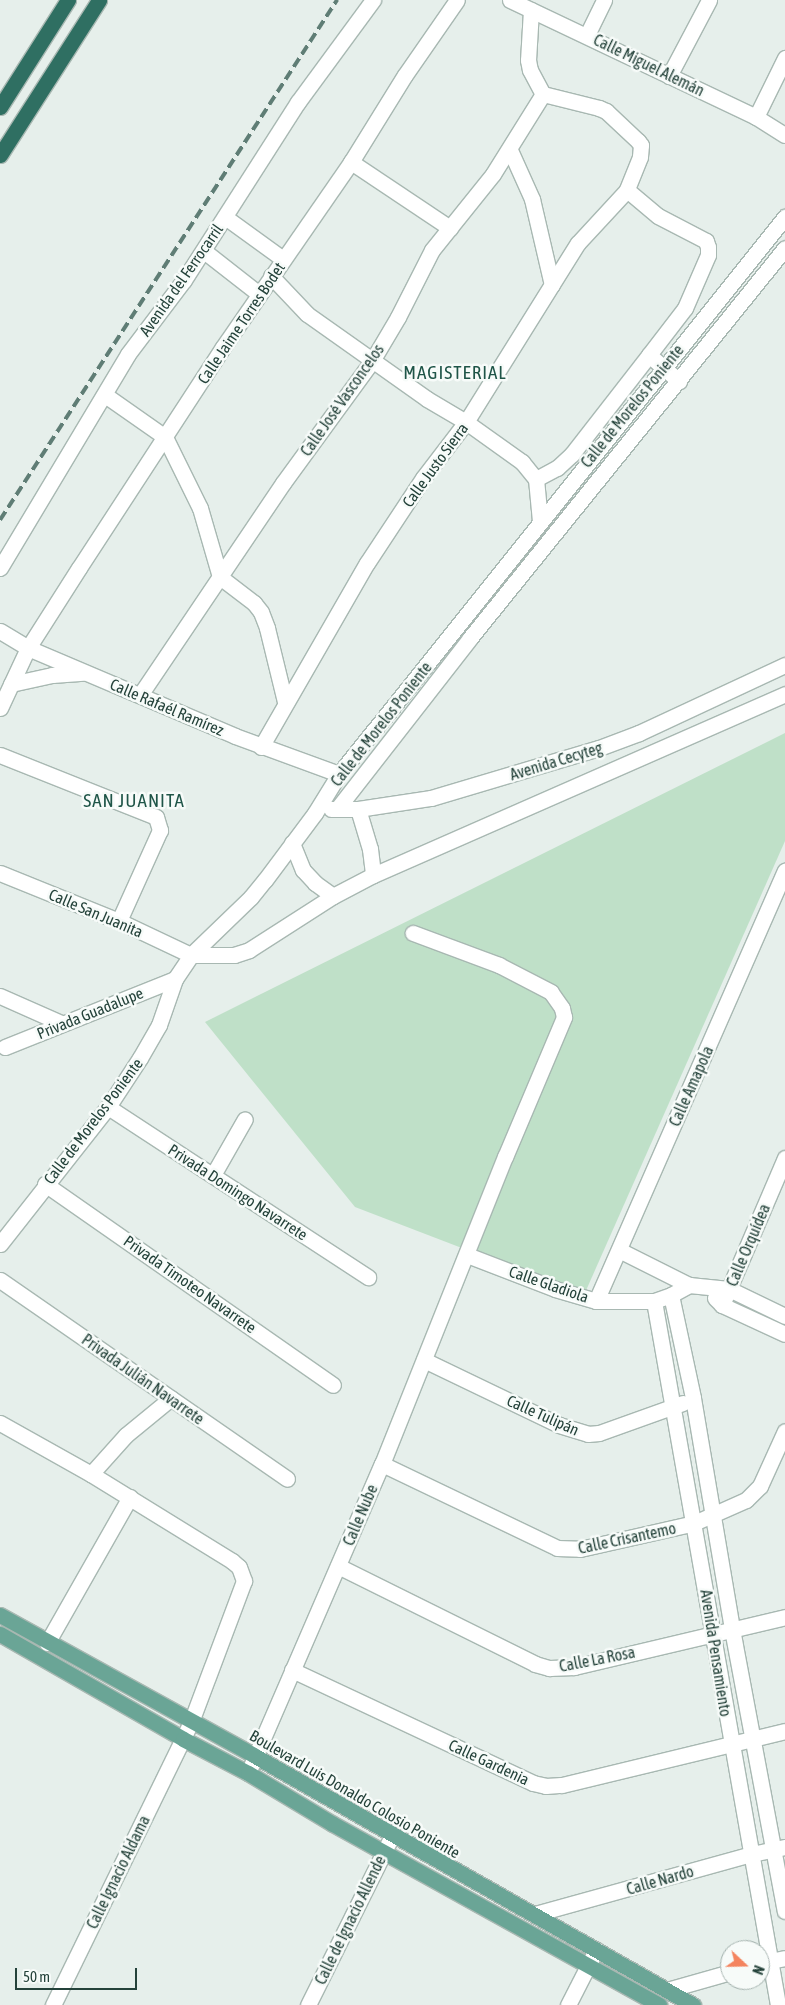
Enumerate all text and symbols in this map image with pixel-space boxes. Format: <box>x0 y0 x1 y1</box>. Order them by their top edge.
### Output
street label: Calle Miguel Alemán <box>590 30 708 100</box>
street label: Avenida del Ferrocarril <box>135 220 227 340</box>
street label: Calle Jaime Torres Bodet <box>193 259 289 387</box>
street label: Calle José Vasconcelos <box>296 340 388 460</box>
street label: Calle de Morelos Poniente <box>577 341 687 471</box>
district label: MAGISTERIAL <box>402 362 508 384</box>
street label: Calle Justo Sierra <box>398 419 472 511</box>
street label: Calle de Morelos Poniente <box>326 658 436 790</box>
street label: Calle Rafaél Ramírez <box>107 674 227 740</box>
street label: Avenida Cecyteg <box>507 738 605 784</box>
district label: SAN JUANITA <box>82 790 186 812</box>
street label: Calle San Juanita <box>46 885 146 941</box>
street label: Privada Guadalupe <box>34 983 146 1043</box>
street label: Calle Amapola <box>665 1043 717 1129</box>
street label: Calle de Morelos Poniente <box>39 1054 147 1188</box>
street label: Privada Domingo Navarrete <box>165 1140 311 1244</box>
street label: Calle Orquídea <box>722 1201 774 1289</box>
street label: Privada Timoteo Navarrete <box>120 1231 260 1337</box>
street label: Calle Gladiola <box>507 1261 591 1307</box>
street label: Privada Julián Navarrete <box>78 1330 208 1428</box>
street label: Calle Tulipán <box>504 1391 582 1439</box>
street label: Calle Nube <box>339 1482 381 1548</box>
street label: Calle Crisantemo <box>576 1518 678 1558</box>
street label: Avenida Pensamiento <box>696 1588 736 1718</box>
street label: Calle La Rosa <box>557 1642 637 1676</box>
street label: Boulevard Luis Donaldo Colosio Poniente <box>246 1726 464 1862</box>
street label: Calle Gardenia <box>446 1735 532 1789</box>
street label: Calle Ignacio Aldama <box>82 1812 154 1932</box>
street label: Calle de Ignacio Allende <box>310 1852 390 1988</box>
street label: Calle Nardo <box>624 1861 696 1899</box>
north arrow <box>720 1940 770 1990</box>
scale bar <box>18 1958 140 1990</box>
text: N <box>749 1963 767 1977</box>
text: 50 m <box>23 1968 50 1985</box>

